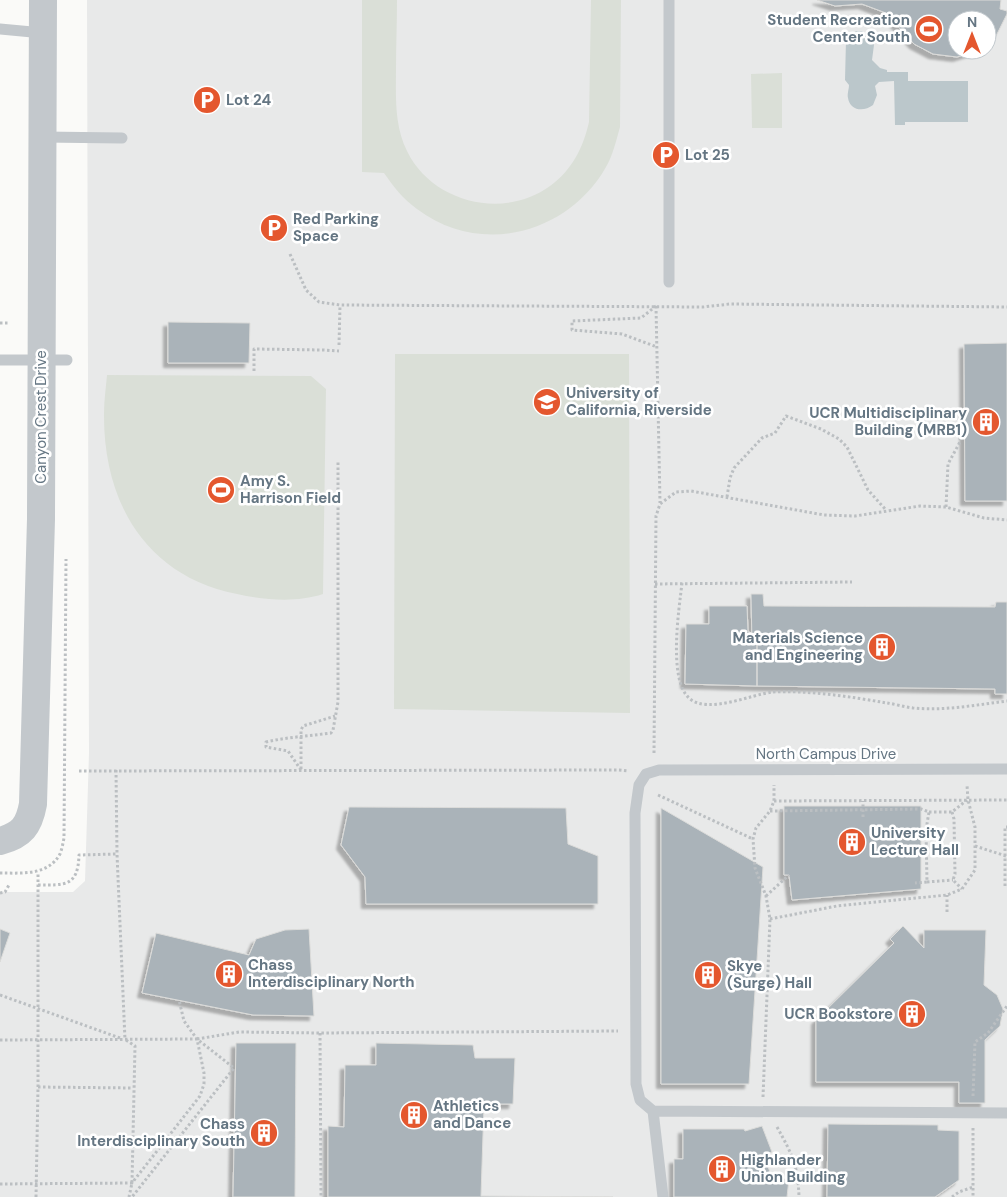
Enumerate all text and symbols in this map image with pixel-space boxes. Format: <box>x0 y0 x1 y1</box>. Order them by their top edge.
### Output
place label: Student Recreation Center South <box>767 10 910 47</box>
north arrow <box>947 10 997 60</box>
text: N <box>967 13 977 31</box>
sports icon: Student Recreation Center South <box>914 14 944 44</box>
parking icon: Lot 24 <box>192 85 222 115</box>
place label: Lot 24 <box>226 90 271 110</box>
parking icon: Lot 25 <box>651 140 681 170</box>
place label: Lot 25 <box>685 145 730 165</box>
place label: Red Parking Space <box>293 209 379 246</box>
parking icon: Red Parking Space <box>259 213 289 243</box>
street label: Canyon Crest Drive <box>31 350 51 484</box>
place label: University of California, Riverside <box>566 383 712 420</box>
school or university icon: University of California, Riverside <box>532 387 562 417</box>
place label: UCR Multidisciplinary Building (MRB1) <box>809 403 967 440</box>
building icon: UCR Multidisciplinary Building (MRB1) <box>971 407 1001 437</box>
place label: Amy S. Harrison Field <box>240 471 341 508</box>
sports icon: Amy S. Harrison Field <box>206 475 236 505</box>
place label: Materials Science and Engineering <box>732 628 863 665</box>
building icon: Materials Science and Engineering <box>867 632 897 662</box>
street label: North Campus Drive <box>756 744 896 764</box>
place label: University Lecture Hall <box>871 823 959 860</box>
building icon: University Lecture Hall <box>837 827 867 857</box>
place label: Chass Interdisciplinary North <box>248 955 415 992</box>
place label: Skye (Surge) Hall <box>727 956 812 993</box>
building icon: Chass Interdisciplinary North <box>214 959 244 989</box>
building icon: Skye (Surge) Hall <box>693 960 723 990</box>
building icon: UCR Bookstore <box>897 999 927 1029</box>
place label: UCR Bookstore <box>784 1004 893 1024</box>
place label: Athletics and Dance <box>433 1096 511 1133</box>
building icon: Athletics and Dance <box>399 1100 429 1130</box>
place label: Chass Interdisciplinary South <box>77 1114 245 1151</box>
building icon: Chass Interdisciplinary South <box>249 1118 279 1148</box>
place label: Highlander Union Building <box>741 1150 846 1187</box>
building icon: Highlander Union Building <box>707 1154 737 1184</box>

